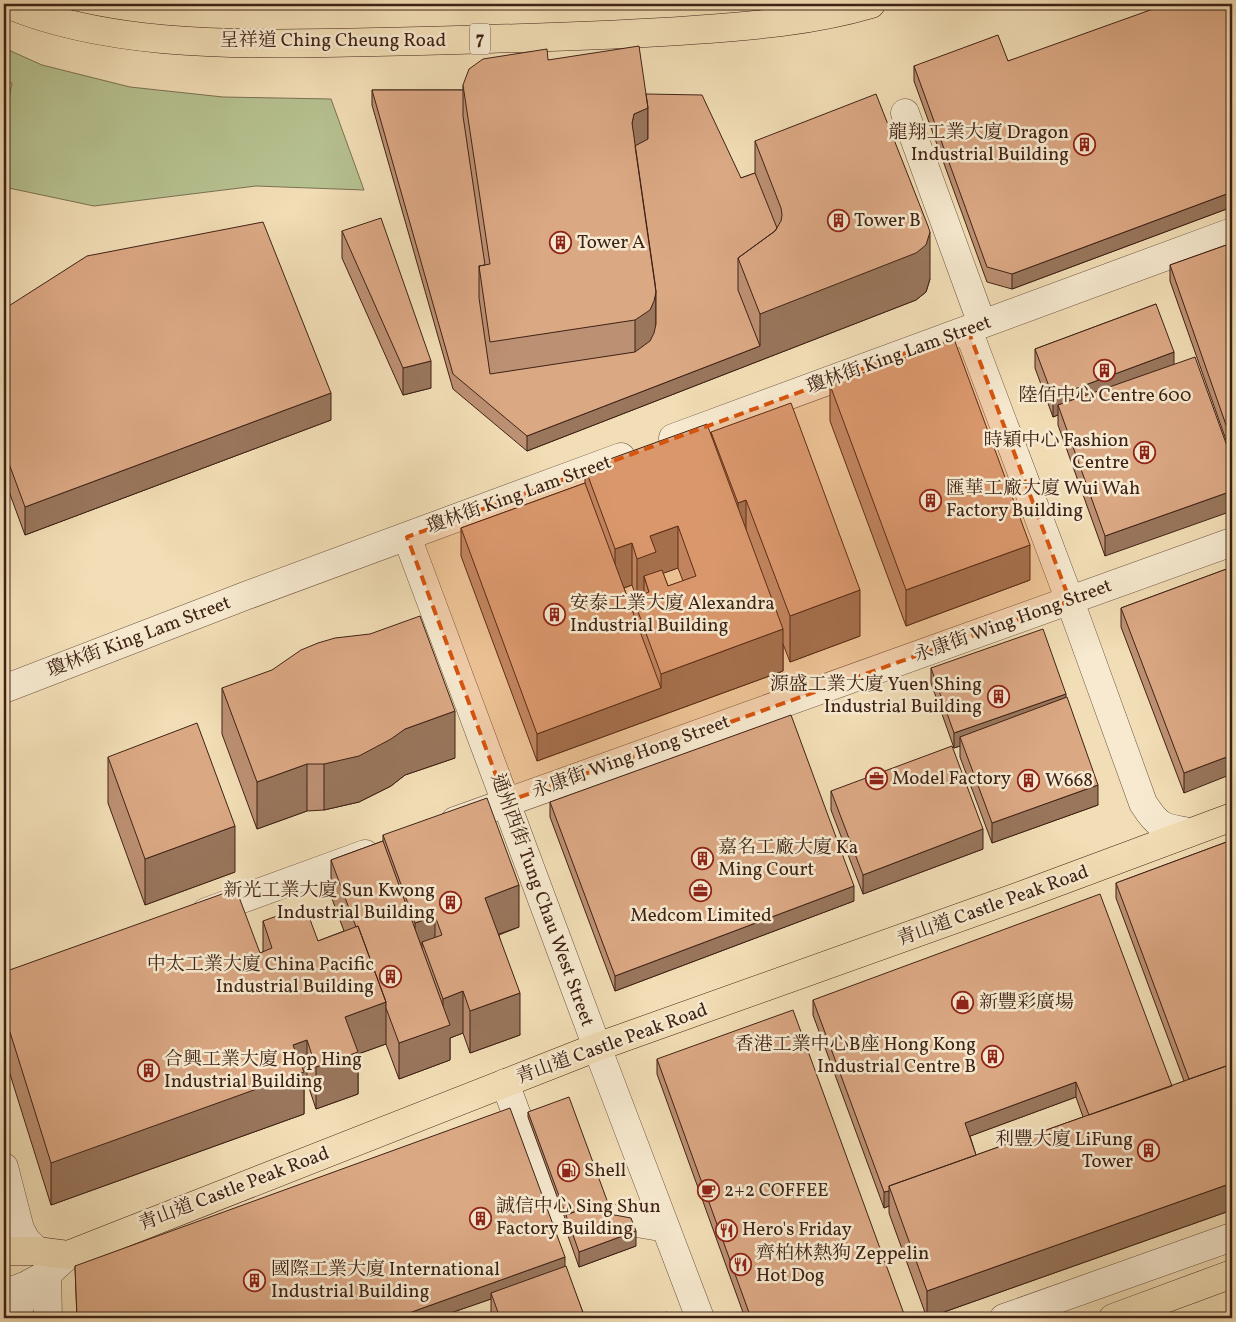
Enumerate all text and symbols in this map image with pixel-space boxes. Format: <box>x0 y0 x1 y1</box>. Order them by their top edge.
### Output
road number: 7 <box>470 23 490 54</box>
street label: 呈祥道 Ching Cheung Road <box>220 28 446 54</box>
place label: 龍翔工業大廈 Dragon Industrial Building <box>889 120 1069 168</box>
building icon: 龍翔工業大廈 Dragon Industrial Building <box>1073 132 1097 156</box>
place label: Tower B <box>854 208 921 234</box>
building icon: Tower B <box>826 209 850 233</box>
place label: Tower A <box>577 230 645 256</box>
building icon: Tower A <box>549 231 573 255</box>
street label: 瓊林街 King Lam Street <box>803 309 995 401</box>
building icon: 陸佰中心 Centre 600 <box>1093 358 1117 382</box>
place label: 陸佰中心 Centre 600 <box>1019 383 1191 409</box>
place label: 時穎中心 Fashion Centre <box>983 428 1129 476</box>
building icon: 時穎中心 Fashion Centre <box>1133 440 1157 464</box>
street label: 瓊林街 King Lam Street <box>423 449 615 541</box>
place label: 匯華工廠大廈 Wui Wah Factory Building <box>946 476 1140 524</box>
building icon: 匯華工廠大廈 Wui Wah Factory Building <box>918 488 942 512</box>
street label: 永康街 Wing Hong Street <box>910 573 1116 669</box>
street label: 瓊林街 King Lam Street <box>43 590 235 684</box>
place label: 安泰工業大廈 Alexandra Industrial Building <box>570 591 775 639</box>
building icon: 安泰工業大廈 Alexandra Industrial Building <box>542 603 566 627</box>
place label: 源盛工業大廈 Yuen Shing Industrial Building <box>770 672 982 720</box>
building icon: 源盛工業大廈 Yuen Shing Industrial Building <box>986 684 1010 708</box>
street label: 永康街 Wing Hong Street <box>528 709 734 805</box>
place label: Model Factory <box>892 766 1011 792</box>
office icon: Model Factory <box>864 767 888 791</box>
place label: W668 <box>1045 768 1093 794</box>
building icon: W668 <box>1017 769 1041 793</box>
street label: 通州西街 Tung Chau West Street <box>484 770 600 1030</box>
place label: 嘉名工廠大廈 Ka Ming Court <box>718 835 858 883</box>
building icon: 嘉名工廠大廈 Ka Ming Court <box>690 847 714 871</box>
street label: 青山道 Castle Peak Road <box>894 859 1092 953</box>
place label: 新光工業大廈 Sun Kwong Industrial Building <box>224 878 435 926</box>
office icon: Medcom Limited <box>689 878 713 902</box>
building icon: 新光工業大廈 Sun Kwong Industrial Building <box>439 890 463 914</box>
place label: Medcom Limited <box>630 903 772 929</box>
place label: 中太工業大廈 China Pacific Industrial Building <box>147 952 374 1000</box>
building icon: 中太工業大廈 China Pacific Industrial Building <box>378 964 402 988</box>
place label: 新豐彩廣場 <box>979 990 1074 1016</box>
shop icon: 新豐彩廣場 <box>951 991 975 1015</box>
street label: 青山道 Castle Peak Road <box>513 997 711 1091</box>
place label: 香港工業中心B座 Hong Kong Industrial Centre B <box>735 1032 976 1080</box>
building icon: 香港工業中心B座 Hong Kong Industrial Centre B <box>980 1044 1004 1068</box>
place label: 合興工業大廈 Hop Hing Industrial Building <box>164 1047 362 1095</box>
building icon: 合興工業大廈 Hop Hing Industrial Building <box>136 1059 160 1083</box>
place label: 利豐大廈 LiFung Tower <box>995 1127 1133 1175</box>
building icon: 利豐大廈 LiFung Tower <box>1137 1139 1161 1163</box>
street label: 青山道 Castle Peak Road <box>135 1141 333 1237</box>
place label: Shell <box>584 1158 626 1184</box>
fuel station icon: Shell <box>556 1159 580 1183</box>
place label: 2+2 COFFEE <box>724 1178 829 1204</box>
cafe icon: 2+2 COFFEE <box>696 1179 720 1203</box>
place label: 誠信中心 Sing Shun Factory Building <box>496 1194 661 1242</box>
building icon: 誠信中心 Sing Shun Factory Building <box>468 1206 492 1230</box>
place label: Hero's Friday <box>742 1217 852 1243</box>
restaurant icon: Hero's Friday <box>714 1218 738 1242</box>
place label: 齊柏林熱狗 Zeppelin Hot Dog <box>756 1241 929 1289</box>
restaurant icon: 齊柏林熱狗 Zeppelin Hot Dog <box>728 1253 752 1277</box>
place label: 國際工業大廈 International Industrial Building <box>271 1257 500 1305</box>
building icon: 國際工業大廈 International Industrial Building <box>243 1269 267 1293</box>

